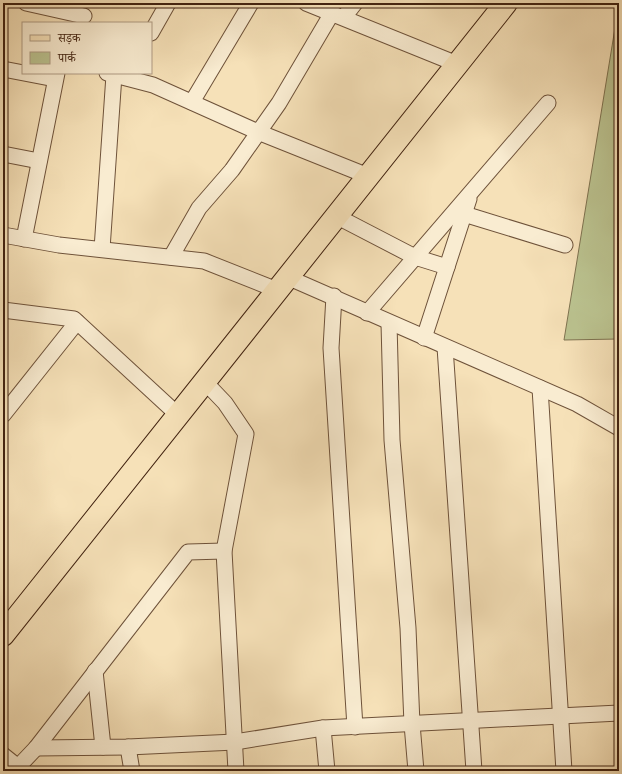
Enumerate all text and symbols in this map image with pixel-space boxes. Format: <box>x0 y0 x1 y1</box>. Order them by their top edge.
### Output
legend <box>22 22 152 74</box>
text: सड़क <box>57 31 82 47</box>
text: पार्क <box>57 51 77 67</box>

